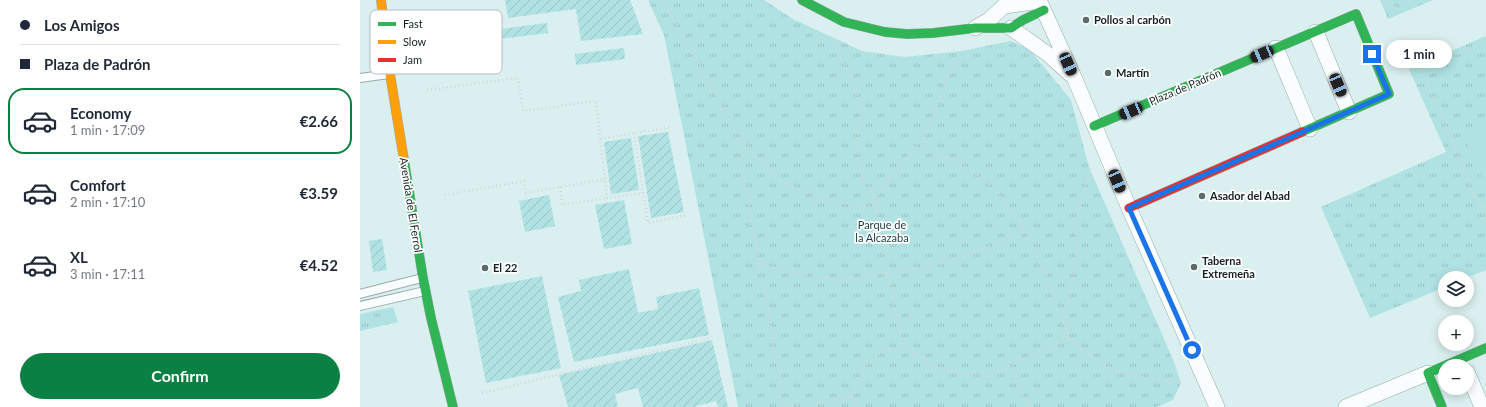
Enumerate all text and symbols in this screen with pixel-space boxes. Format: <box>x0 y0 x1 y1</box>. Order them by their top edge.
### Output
legend <box>370 10 502 74</box>
place label: Pollos al carbón <box>1094 13 1171 26</box>
marker: Pollos al carbón <box>1081 15 1091 25</box>
text: Los Amigos <box>44 16 120 34</box>
text: Fast <box>403 17 423 30</box>
text: Slow <box>403 35 427 48</box>
callout: 1 min <box>1386 40 1452 68</box>
car <box>1249 44 1275 64</box>
route end <box>1363 45 1381 63</box>
text: 1 min <box>1403 46 1435 62</box>
car <box>1058 51 1078 77</box>
text: Jam <box>403 53 422 66</box>
text: Plaza de Padrón <box>44 55 151 73</box>
place label: Martín <box>1116 66 1149 79</box>
street label: Plaza de Padrón <box>1147 66 1223 108</box>
marker: Martín <box>1103 68 1113 78</box>
car <box>1328 72 1348 98</box>
car <box>1118 101 1144 121</box>
icon: car <box>22 103 58 139</box>
text: Economy <box>70 104 131 122</box>
text: €2.66 <box>300 112 338 130</box>
text: 1 min · 17:09 <box>70 122 145 138</box>
street label: Avenida de El Ferrol <box>398 156 425 253</box>
car <box>1107 168 1127 194</box>
icon: car <box>22 175 58 211</box>
text: Comfort <box>70 176 126 194</box>
text: €3.59 <box>300 184 338 202</box>
place label: Asador del Abad <box>1209 189 1290 202</box>
marker: Asador del Abad <box>1197 191 1207 201</box>
text: 2 min · 17:10 <box>70 194 145 210</box>
park label: Parque de la Alcazaba <box>855 218 909 244</box>
icon: car <box>22 247 58 283</box>
text: XL <box>70 248 88 266</box>
place label: Taberna Extremeña <box>1202 254 1255 280</box>
text: €4.52 <box>300 256 338 274</box>
place label: El 22 <box>493 261 517 274</box>
marker: Taberna Extremeña <box>1189 262 1199 272</box>
marker: El 22 <box>480 263 490 273</box>
text: 3 min · 17:11 <box>70 266 145 282</box>
map controls <box>1438 271 1474 395</box>
button: layers <box>1438 271 1474 307</box>
button: + <box>1438 315 1474 351</box>
route start <box>1183 341 1201 359</box>
button: Confirm <box>20 353 340 399</box>
button: − <box>1438 359 1474 395</box>

